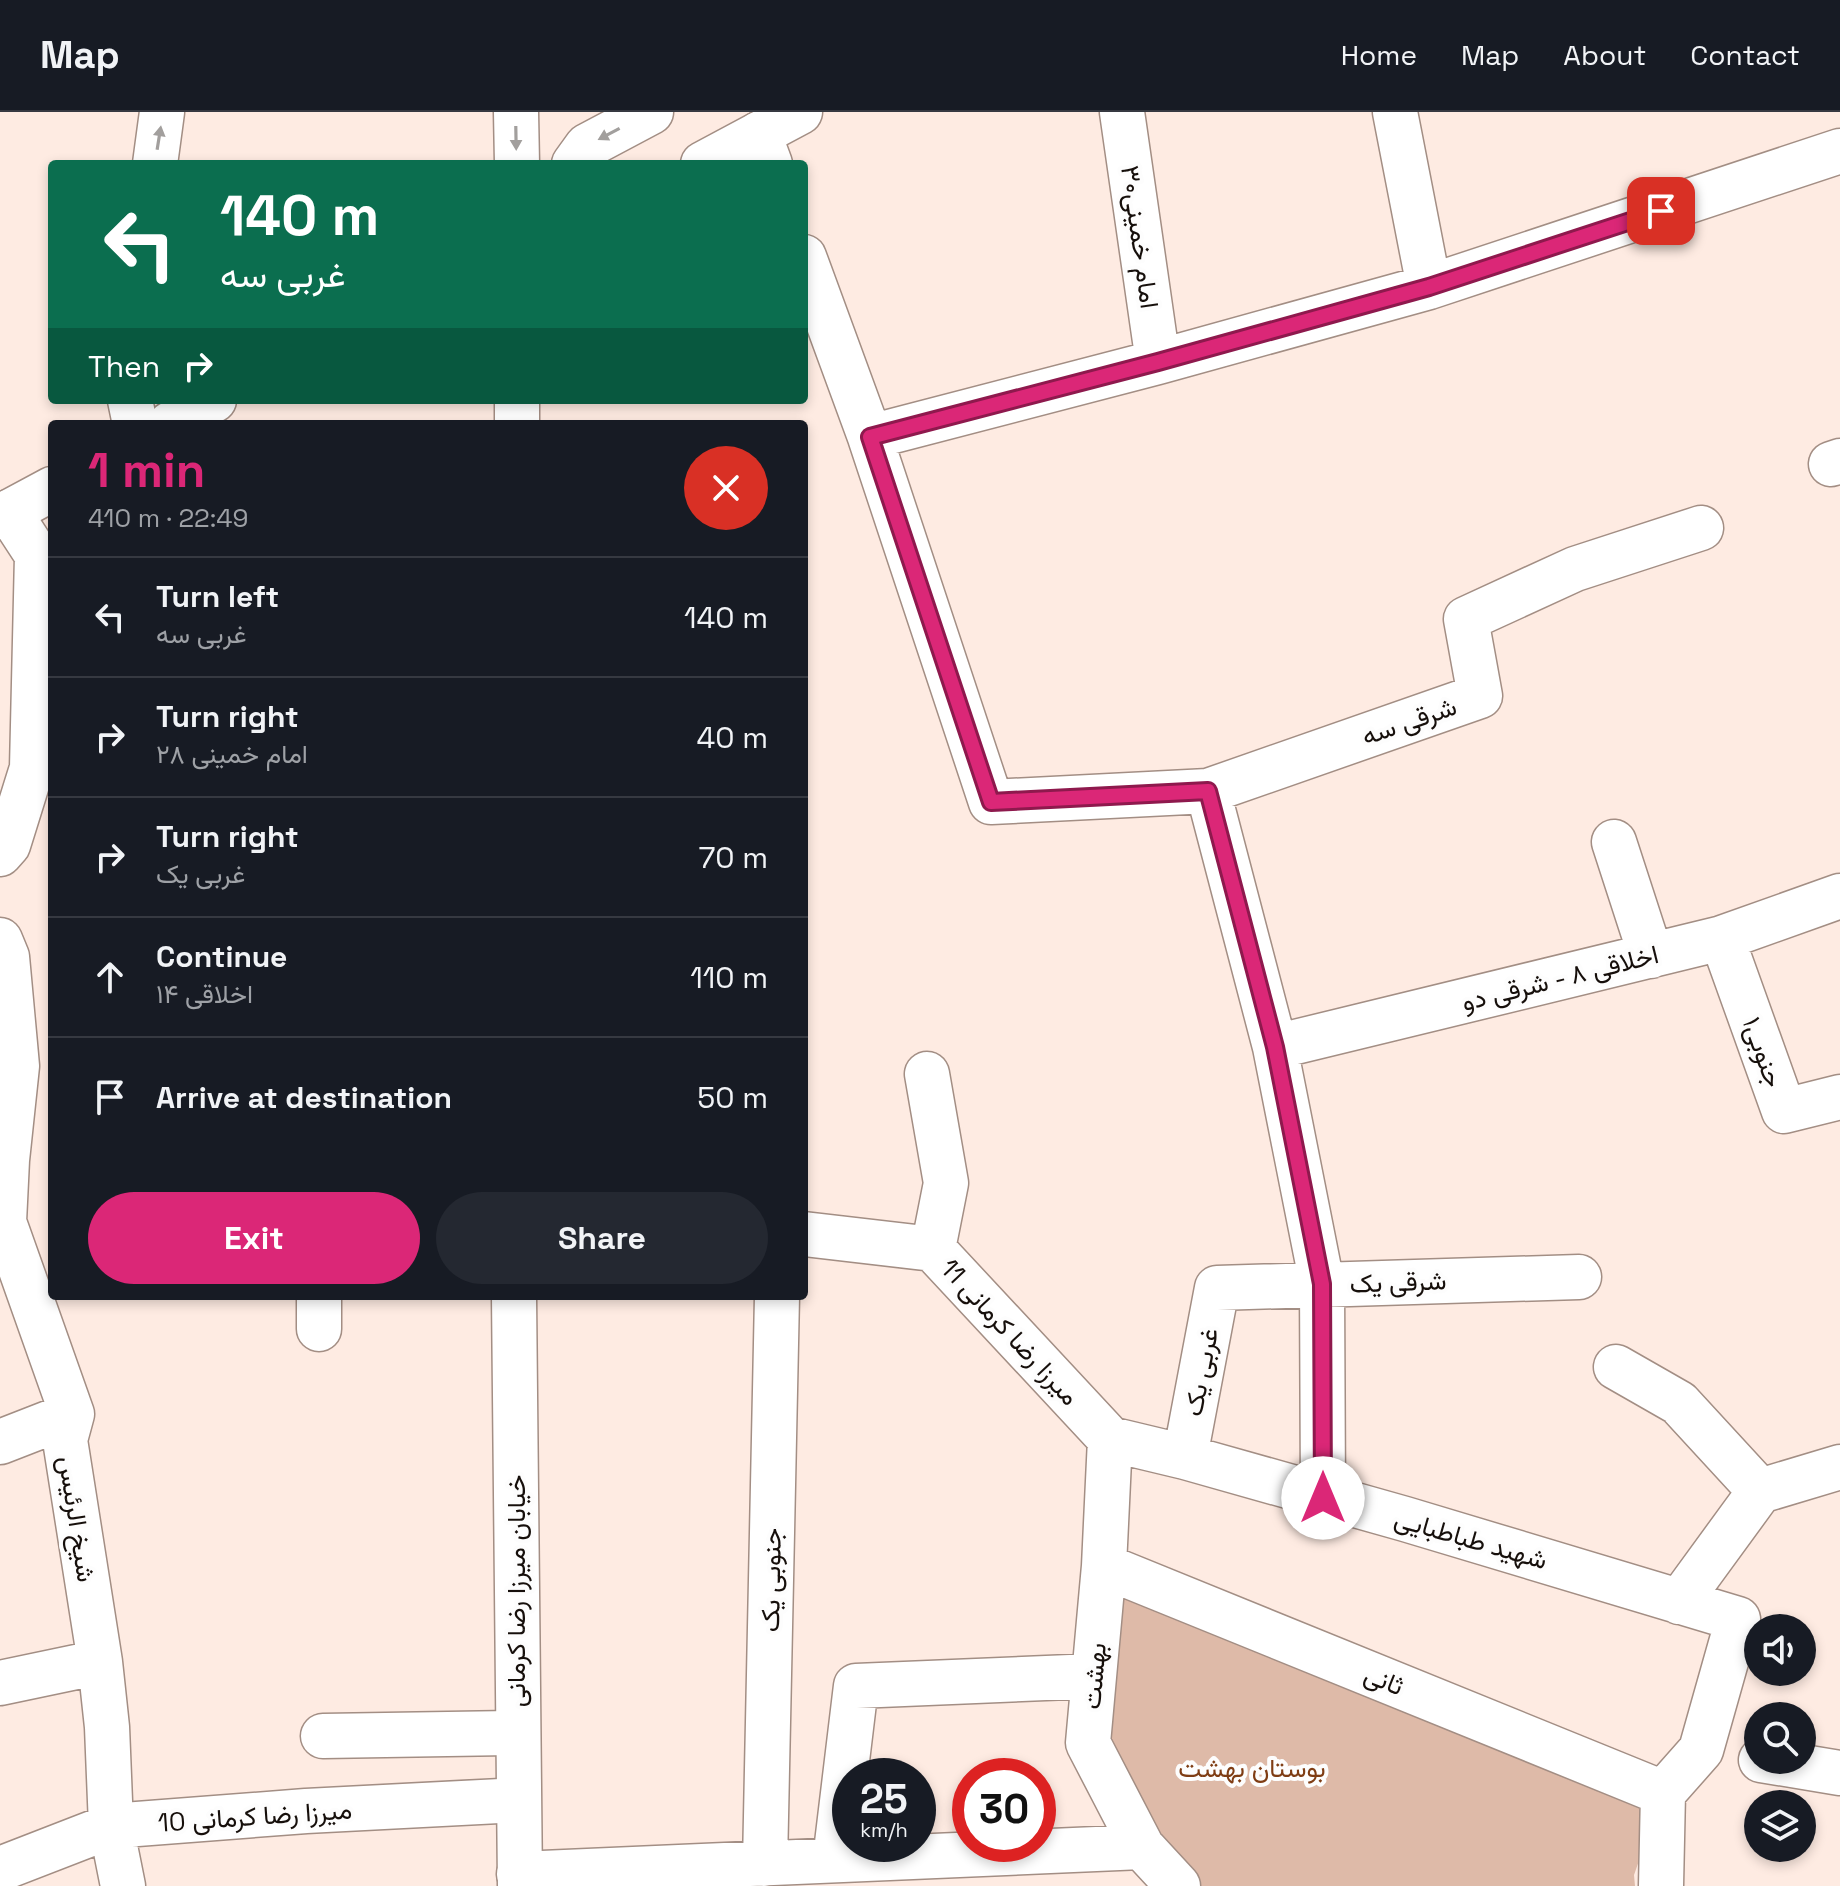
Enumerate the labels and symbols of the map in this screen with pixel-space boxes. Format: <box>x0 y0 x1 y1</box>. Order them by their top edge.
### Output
one-way arrow <box>153 125 166 150</box>
one-way arrow <box>510 126 522 151</box>
one-way arrow <box>598 127 620 141</box>
street label: امام خمینی۳۰ <box>1113 163 1167 311</box>
pin <box>1627 177 1695 245</box>
street label: شرقی سه <box>1357 689 1461 753</box>
street label: اخلاقی ۸ - شرقی دو <box>1458 937 1662 1019</box>
street label: جنوبی۱ <box>1735 1012 1791 1092</box>
street label: میرزا رضا کرمانی 11 <box>933 1251 1087 1413</box>
street label: شرقی یک <box>1349 1263 1447 1301</box>
street label: غربی یک <box>1176 1325 1226 1419</box>
street label: شیخ الرئیس <box>49 1453 104 1585</box>
position arrow <box>1281 1456 1365 1540</box>
street label: خیابان میرزا رضا کرمانی <box>499 1475 533 1707</box>
street label: شهید طباطبایی <box>1391 1501 1551 1577</box>
street label: جنوبی یک <box>753 1528 789 1632</box>
street label: بهشت <box>1074 1641 1114 1711</box>
street label: ثانی <box>1359 1657 1409 1703</box>
park label: بوستان بهشت <box>1178 1751 1326 1785</box>
speed limit sign: 30 <box>952 1758 1056 1862</box>
street label: میرزا رضا کرمانی 10 <box>157 1792 353 1840</box>

